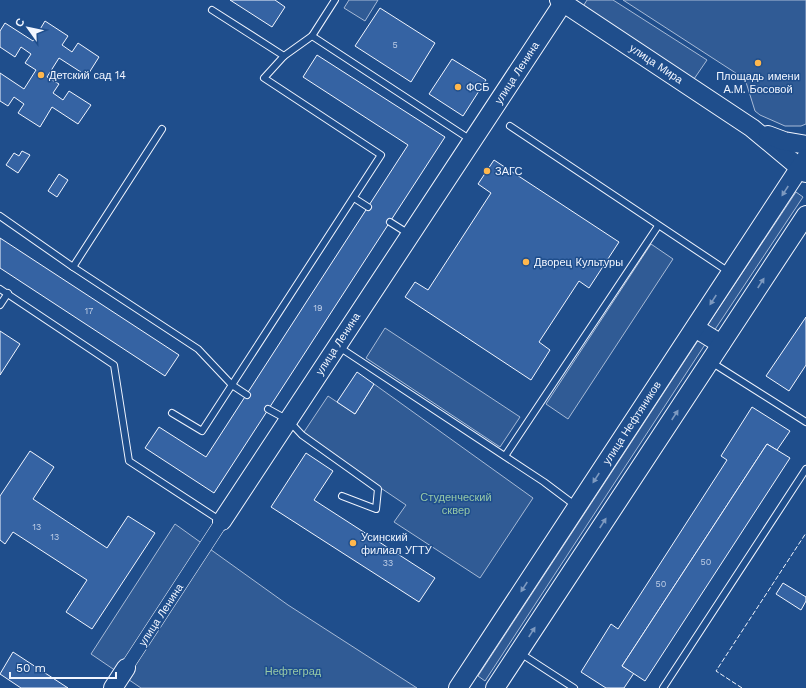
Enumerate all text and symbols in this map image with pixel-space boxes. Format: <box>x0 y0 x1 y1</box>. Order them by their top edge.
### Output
north arrow <box>8 8 48 48</box>
text: С <box>12 16 28 30</box>
street label: улица Ленина <box>492 39 542 107</box>
house number: 5 <box>392 40 398 50</box>
street label: улица Мира <box>627 41 686 87</box>
marker: Площадь имени А.М. Босовой <box>753 58 763 68</box>
place label: Детский сад 14 <box>49 69 126 82</box>
marker: Детский сад 14 <box>36 70 46 80</box>
place label: Площадь имени А.М. Босовой <box>716 70 800 96</box>
place label: ФСБ <box>466 81 490 94</box>
marker: ФСБ <box>453 82 463 92</box>
place label: ЗАГС <box>495 165 522 178</box>
marker: ЗАГС <box>482 166 492 176</box>
one-way arrow <box>781 185 788 197</box>
place label: Дворец Культуры <box>534 256 623 269</box>
marker: Дворец Культуры <box>521 257 531 267</box>
one-way arrow <box>758 277 765 288</box>
one-way arrow <box>709 294 717 305</box>
house number: 19 <box>313 303 323 313</box>
house number: 17 <box>85 306 93 316</box>
street label: улица Ленина <box>313 310 363 378</box>
street label: улица Нефтяников <box>600 379 664 467</box>
one-way arrow <box>671 409 678 420</box>
one-way arrow <box>592 473 600 484</box>
park label: Студенческий сквер <box>420 491 492 517</box>
one-way arrow <box>599 518 607 528</box>
house number: 13 <box>33 522 41 532</box>
place label: Усинский филиал УГТУ <box>361 531 433 557</box>
house number: 13 <box>51 532 59 542</box>
marker: Усинский филиал УГТУ <box>348 538 358 548</box>
house number: 50 <box>701 557 712 567</box>
house number: 33 <box>383 558 393 568</box>
house number: 50 <box>656 579 667 589</box>
street label: улица Ленина <box>136 581 186 649</box>
one-way arrow <box>520 582 528 592</box>
one-way arrow <box>528 627 536 637</box>
scale bar <box>10 654 116 680</box>
text: 50 m <box>16 661 46 675</box>
park label: Нефтеград <box>265 665 322 678</box>

